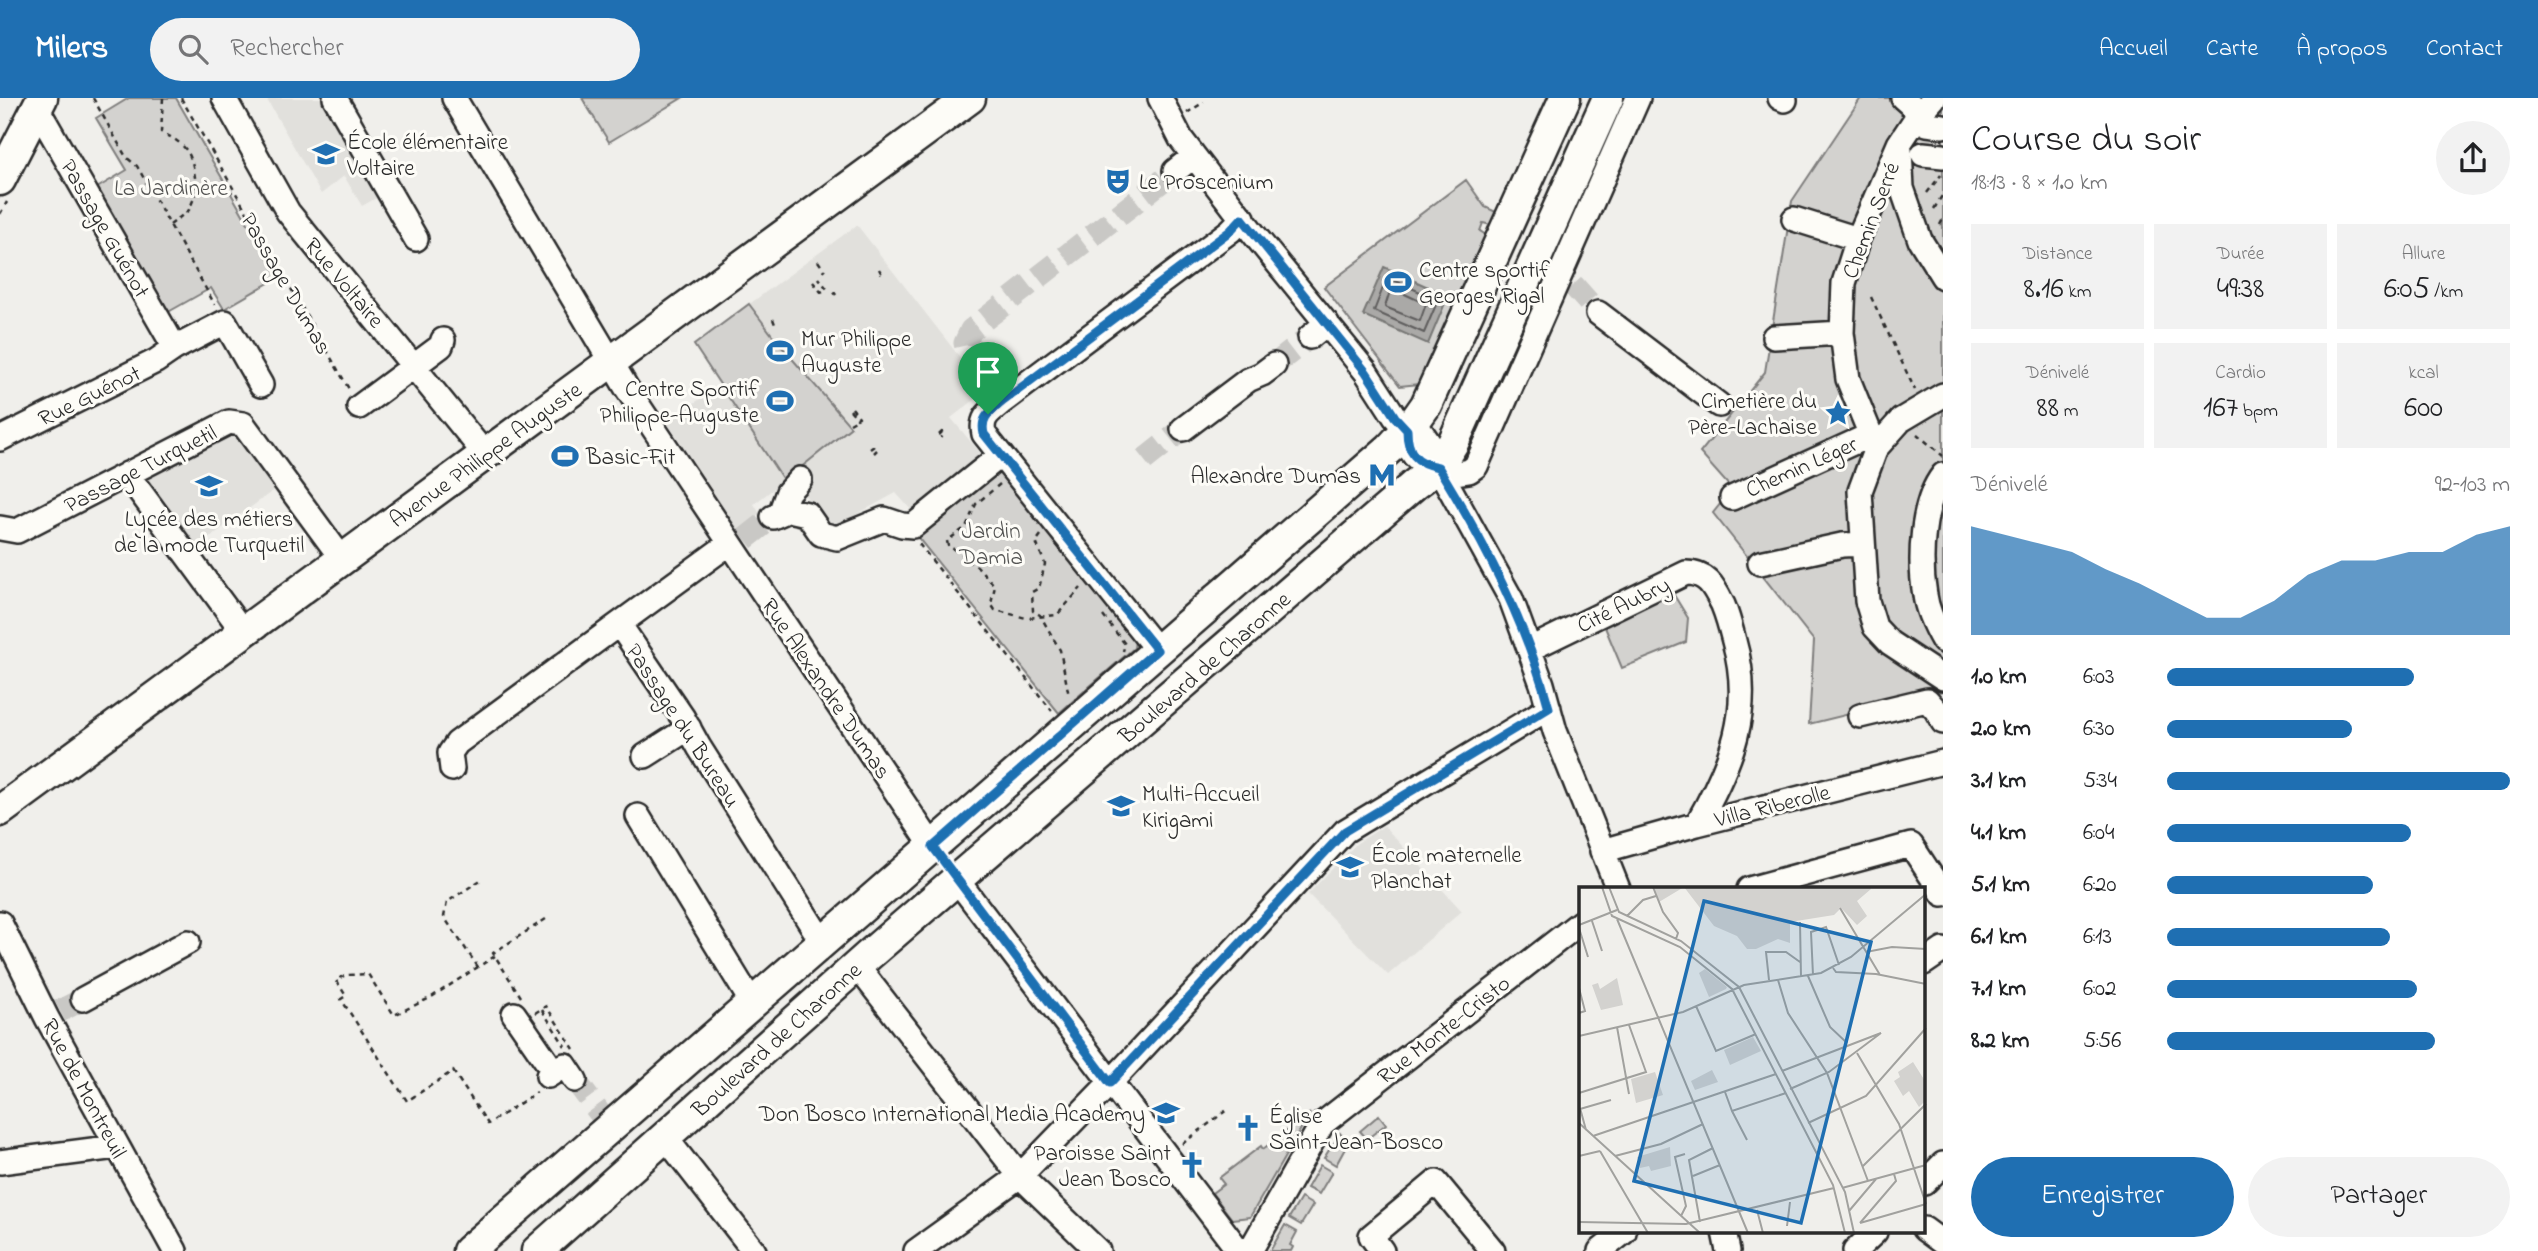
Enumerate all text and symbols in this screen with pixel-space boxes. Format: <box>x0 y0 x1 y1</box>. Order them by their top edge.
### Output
search box <box>150 18 640 81</box>
text: Milers <box>35 25 108 73</box>
icon: search <box>174 30 212 68</box>
text: Rechercher <box>230 30 344 68</box>
text: Accueil <box>2099 32 2168 67</box>
text: Carte <box>2206 32 2258 67</box>
text: À propos <box>2296 32 2388 67</box>
text: Contact <box>2426 32 2503 67</box>
text: Course du soir <box>1971 113 2201 169</box>
button: share <box>2436 121 2510 195</box>
place label: École élémentaire Voltaire <box>346 127 509 186</box>
school or university icon: École élémentaire Voltaire <box>311 139 341 169</box>
street label: Passage Guénot <box>50 154 157 306</box>
street label: Chemin Serré <box>1835 157 1910 284</box>
theatre icon: Le Proscenium <box>1103 166 1133 196</box>
place label: Le Proscenium <box>1139 167 1273 200</box>
text: 18:13 · 8 × 1.0 km <box>1971 167 2108 200</box>
park label: La Jardinère <box>114 173 228 206</box>
street label: Passage Dumas <box>230 207 339 362</box>
street label: Rue Voltaire <box>295 231 391 337</box>
text: Distance <box>2023 241 2093 268</box>
text: Durée <box>2217 241 2264 268</box>
text: Allure <box>2402 241 2445 268</box>
place label: Centre sportif Georges Rigal <box>1419 255 1550 315</box>
sports icon: Centre sportif Georges Rigal <box>1383 267 1413 297</box>
text: 8.16 <box>2024 268 2064 312</box>
text: 49:38 <box>2217 268 2264 312</box>
text: 6:05 <box>2384 268 2430 312</box>
text: km <box>2064 279 2091 306</box>
text: /km <box>2430 279 2463 306</box>
place label: Mur Philippe Auguste <box>801 324 912 384</box>
sports icon: Mur Philippe Auguste <box>765 336 795 366</box>
pin <box>958 342 1018 414</box>
icon: arrive <box>969 353 1007 391</box>
street label: Rue Guénot <box>33 358 147 436</box>
text: Dénivelé <box>2026 360 2089 387</box>
text: Cardio <box>2215 360 2266 387</box>
text: kcal <box>2408 360 2439 387</box>
street label: Avenue Philippe Auguste <box>383 374 591 538</box>
place label: Centre Sportif Philippe-Auguste <box>600 374 760 434</box>
sports icon: Centre Sportif Philippe-Auguste <box>765 386 795 416</box>
place label: Cimetière du Père-Lachaise <box>1688 386 1818 445</box>
text: 88 <box>2037 387 2059 431</box>
text: 167 <box>2203 387 2238 431</box>
text: 600 <box>2404 387 2443 431</box>
place icon: Cimetière du Père-Lachaise <box>1823 398 1853 428</box>
text: m <box>2059 398 2079 425</box>
text: bpm <box>2238 398 2278 425</box>
street label: Passage Turquetil <box>59 418 224 524</box>
street label: Chemin Léger <box>1741 429 1865 509</box>
sports icon: Basic-Fit <box>550 441 580 471</box>
place label: Basic-Fit <box>585 442 676 475</box>
metro station icon: Alexandre Dumas <box>1367 460 1397 490</box>
place label: Alexandre Dumas <box>1191 461 1361 494</box>
text: Dénivelé <box>1971 469 2048 502</box>
text: 92–103 m <box>2435 469 2510 502</box>
school or university icon: Lycée des métiers de la mode Turquetil <box>194 471 224 501</box>
place label: Lycée des métiers de la mode Turquetil <box>114 504 304 563</box>
park label: Jardin Damia <box>958 516 1023 575</box>
street label: Cité Aubry <box>1572 570 1677 645</box>
street label: Boulevard de Charonne <box>1111 584 1300 754</box>
street label: Rue Alexandre Dumas <box>752 592 898 787</box>
street label: Passage du Bureau <box>616 638 747 816</box>
text: 1.0 km <box>1971 661 2027 694</box>
text: 6:03 <box>2083 661 2115 694</box>
text: 2.0 km <box>1971 713 2031 746</box>
text: 6:30 <box>2083 713 2115 746</box>
text: 3.1 km <box>1971 765 2026 798</box>
text: 5:34 <box>2083 765 2117 798</box>
street label: Villa Riberolle <box>1711 777 1834 838</box>
place label: Multi-Accueil Kirigami <box>1142 779 1259 839</box>
school or university icon: Multi-Accueil Kirigami <box>1106 791 1136 821</box>
text: 4.1 km <box>1971 817 2026 850</box>
text: 6:04 <box>2083 817 2115 850</box>
place label: École maternelle Planchat <box>1371 840 1522 899</box>
school or university icon: École maternelle Planchat <box>1335 852 1365 882</box>
text: 5.1 km <box>1971 869 2030 902</box>
text: 6:20 <box>2083 869 2116 902</box>
inset map <box>1579 887 1926 1234</box>
text: 6.1 km <box>1971 921 2027 954</box>
text: 6:13 <box>2083 921 2112 954</box>
street label: Boulevard de Charonne <box>685 955 871 1127</box>
street label: Rue Monte-Cristo <box>1371 968 1518 1094</box>
text: 7.1 km <box>1971 973 2026 1006</box>
text: 6:02 <box>2083 973 2116 1006</box>
street label: Rue de Montreuil <box>32 1013 134 1165</box>
text: 8.2 km <box>1971 1025 2029 1058</box>
text: 5:56 <box>2083 1025 2121 1058</box>
school or university icon: Don Bosco International Media Academy <box>1151 1098 1181 1128</box>
place label: Don Bosco International Media Academy <box>758 1099 1145 1134</box>
place label: Église Saint-Jean-Bosco <box>1269 1101 1443 1160</box>
church icon: Église Saint-Jean-Bosco <box>1233 1113 1263 1143</box>
place label: Paroisse Saint Jean Bosco <box>1034 1138 1171 1197</box>
church icon: Paroisse Saint Jean Bosco <box>1177 1150 1207 1180</box>
button: Enregistrer <box>1971 1157 2234 1237</box>
button: Partager <box>2248 1157 2510 1237</box>

